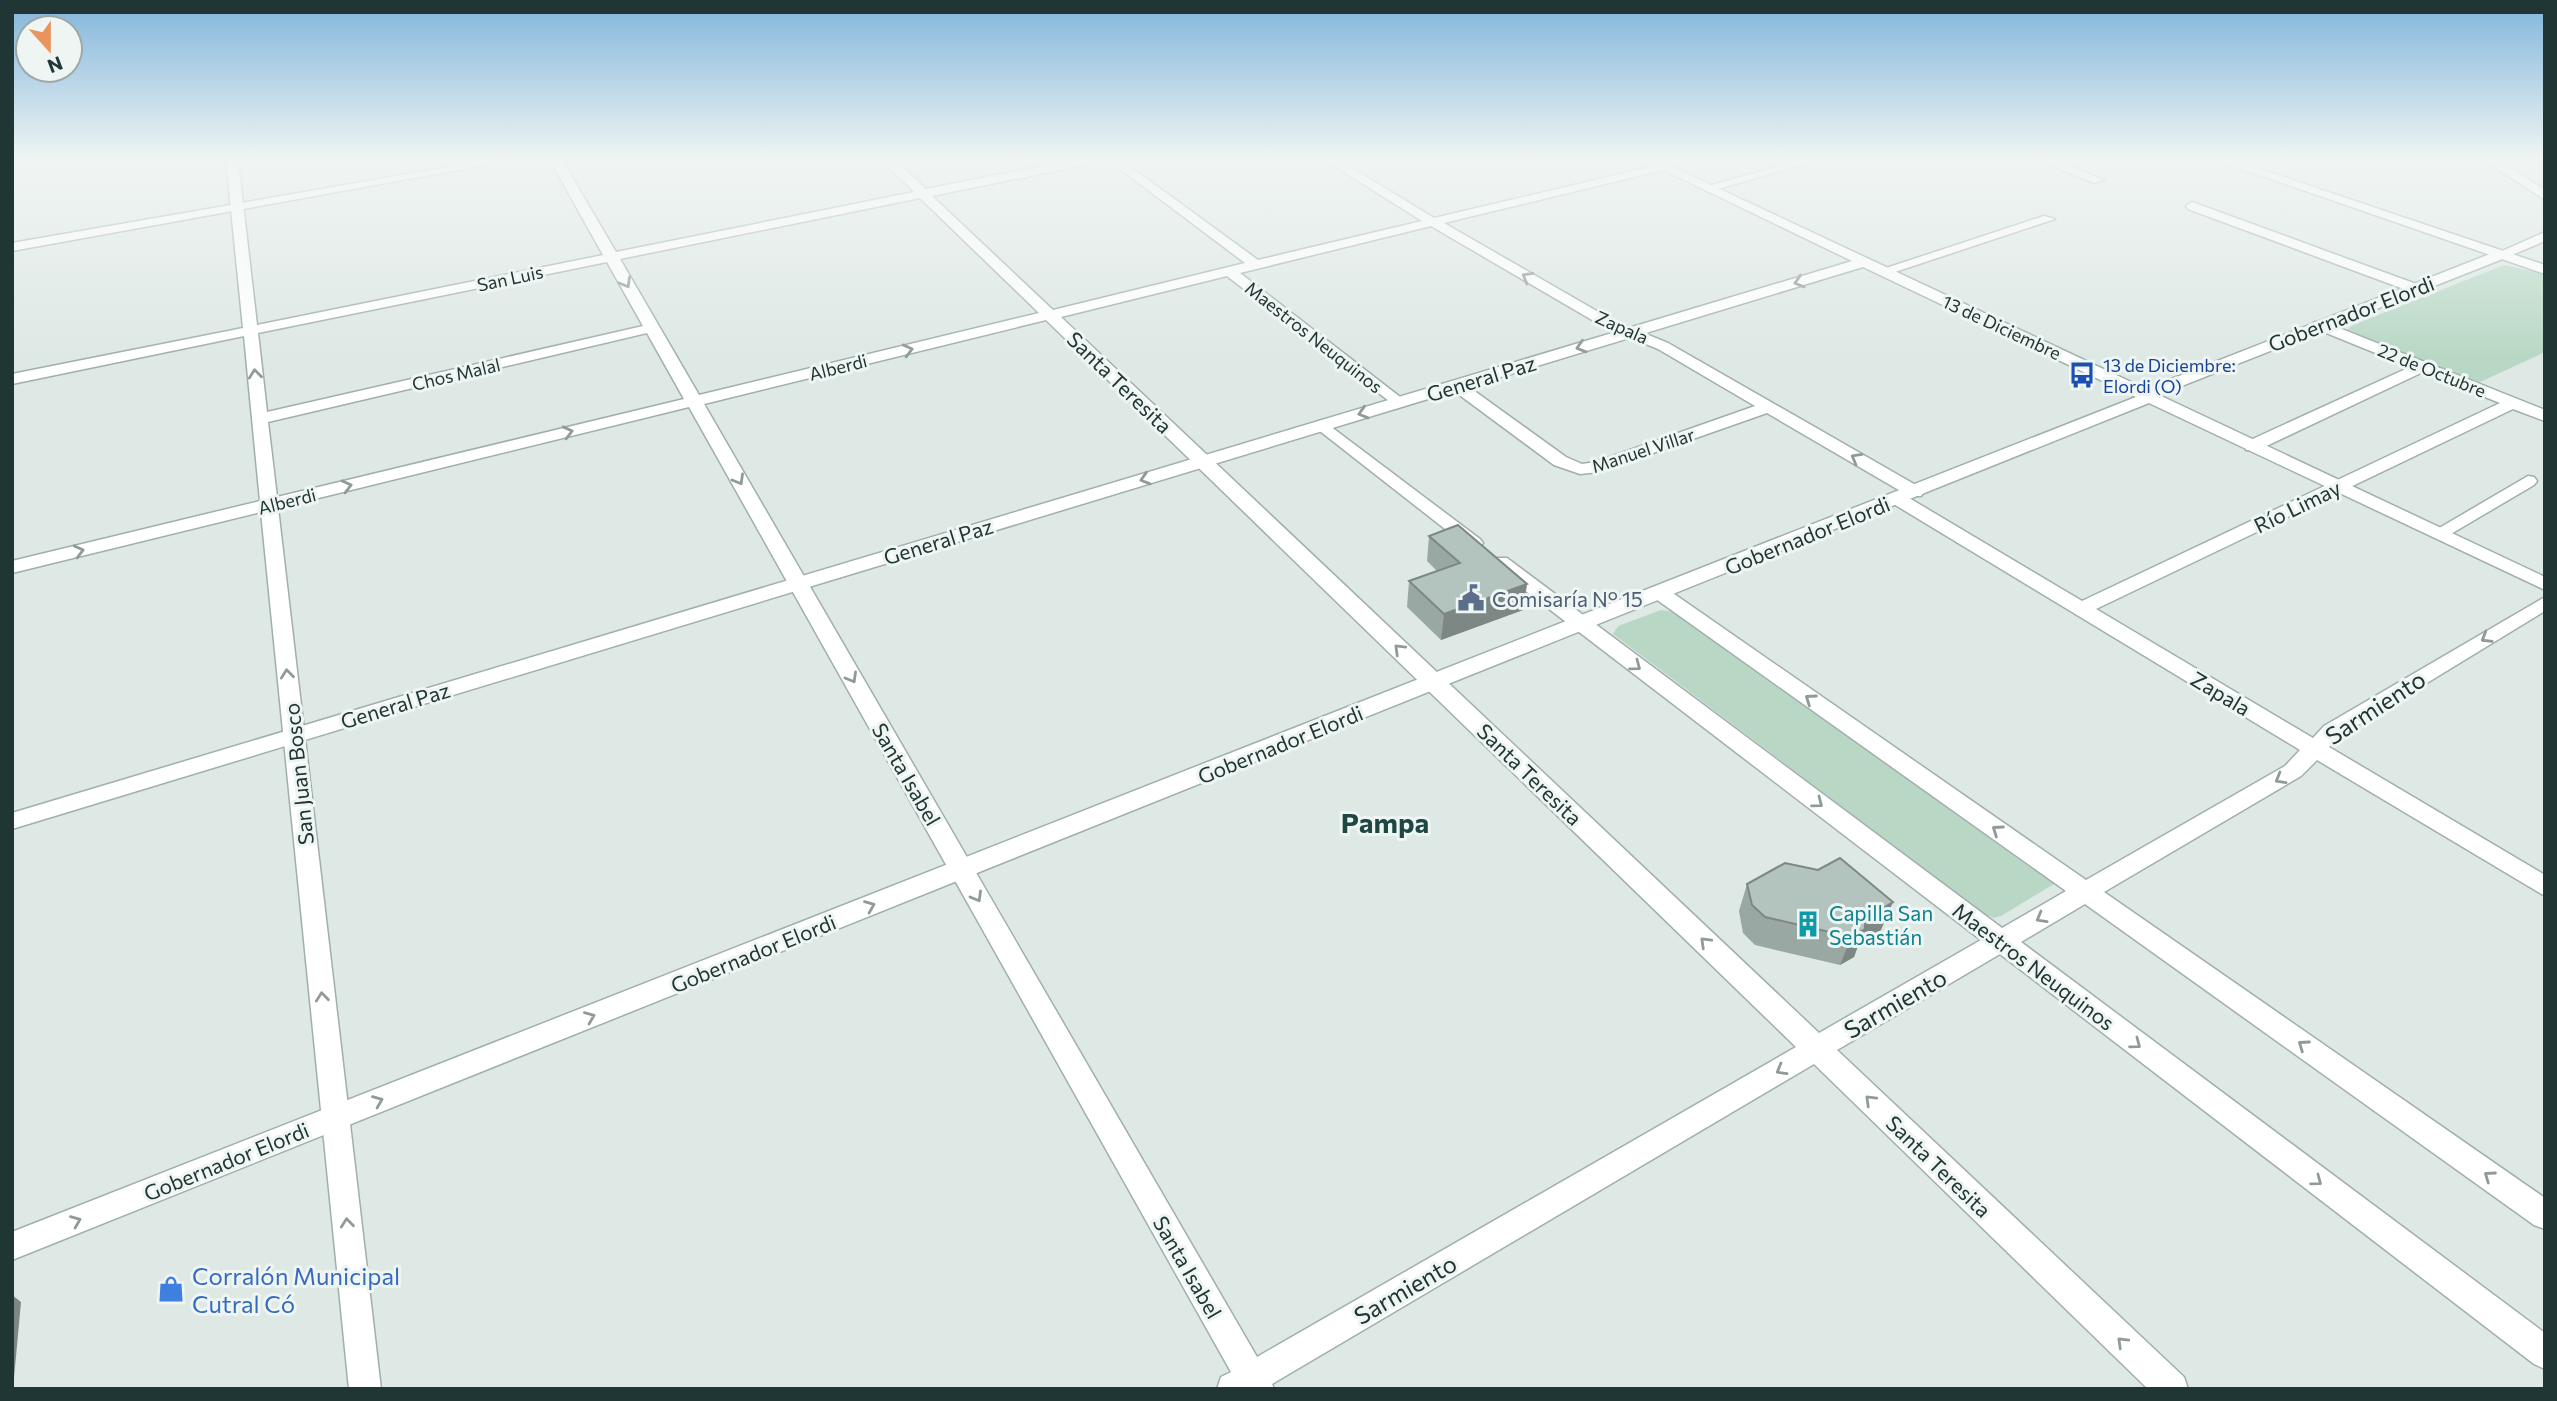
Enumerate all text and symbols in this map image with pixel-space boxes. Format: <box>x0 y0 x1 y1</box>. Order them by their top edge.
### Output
north arrow <box>14 14 84 84</box>
text: N <box>44 52 66 79</box>
street label: San Luis <box>475 260 545 296</box>
street label: Gobernador Elordi <box>2264 270 2438 356</box>
one-way arrow <box>1522 272 1535 285</box>
one-way arrow <box>1793 273 1805 288</box>
one-way arrow <box>618 275 631 288</box>
street label: Maestros Neuquinos <box>1241 277 1387 397</box>
street label: 13 de Diciembre <box>1939 290 2065 364</box>
street label: Zapala <box>1592 306 1652 348</box>
street label: Santa Teresita <box>1063 326 1177 438</box>
street label: 22 de Octubre <box>2375 338 2489 402</box>
one-way arrow <box>1575 339 1587 354</box>
one-way arrow <box>902 344 914 358</box>
street label: Alberdi <box>807 349 869 385</box>
street label: General Paz <box>1423 350 1539 406</box>
street label: Chos Malal <box>410 353 502 395</box>
place label: 13 de Diciembre: Elordi (O) <box>2103 354 2236 397</box>
bus stop icon: 13 de Diciembre: Elordi (O) <box>2067 360 2097 390</box>
one-way arrow <box>248 369 263 380</box>
one-way arrow <box>1357 405 1369 420</box>
street label: Manuel Villar <box>1589 423 1697 477</box>
one-way arrow <box>562 426 574 440</box>
one-way arrow <box>1851 453 1864 466</box>
one-way arrow <box>1140 470 1152 485</box>
one-way arrow <box>731 473 744 486</box>
street label: Río Limay <box>2250 474 2345 538</box>
one-way arrow <box>341 480 353 494</box>
street label: Alberdi <box>256 483 318 519</box>
street label: Gobernador Elordi <box>1721 490 1893 580</box>
street label: General Paz <box>880 513 996 569</box>
one-way arrow <box>72 545 84 559</box>
public building icon: Comisaría N° 15 <box>1456 583 1486 613</box>
place label: Comisaría N° 15 <box>1492 586 1643 611</box>
one-way arrow <box>2481 630 2494 643</box>
one-way arrow <box>1395 645 1408 658</box>
one-way arrow <box>1629 657 1641 670</box>
street label: Sarmiento <box>2319 664 2431 750</box>
street label: Zapala <box>2187 666 2255 720</box>
one-way arrow <box>280 668 295 679</box>
one-way arrow <box>844 671 857 683</box>
street label: General Paz <box>337 677 453 733</box>
one-way arrow <box>1805 695 1818 707</box>
street label: Gobernador Elordi <box>1194 699 1366 789</box>
street label: San Juan Bosco <box>278 702 318 846</box>
street label: Santa Isabel <box>868 718 946 830</box>
street label: Santa Teresita <box>1473 718 1587 830</box>
one-way arrow <box>2274 771 2287 784</box>
one-way arrow <box>1810 795 1823 807</box>
district label: Pampa <box>1341 805 1429 839</box>
one-way arrow <box>1992 826 2005 838</box>
one-way arrow <box>969 889 982 902</box>
street label: Maestros Neuquinos <box>1948 897 2120 1035</box>
place label: Capilla San Sebastián <box>1829 900 1933 949</box>
one-way arrow <box>863 901 875 915</box>
street label: Gobernador Elordi <box>667 908 839 998</box>
building icon: Capilla San Sebastián <box>1793 909 1823 939</box>
one-way arrow <box>2035 910 2048 923</box>
one-way arrow <box>1700 938 1713 951</box>
street label: Sarmiento <box>1838 962 1952 1044</box>
one-way arrow <box>315 991 330 1002</box>
one-way arrow <box>583 1012 595 1026</box>
one-way arrow <box>2128 1035 2141 1048</box>
one-way arrow <box>2298 1041 2311 1053</box>
one-way arrow <box>1775 1061 1788 1074</box>
one-way arrow <box>372 1095 384 1109</box>
one-way arrow <box>1865 1095 1878 1108</box>
street label: Santa Teresita <box>1882 1110 1996 1222</box>
street label: Gobernador Elordi <box>140 1116 312 1206</box>
one-way arrow <box>2484 1172 2497 1184</box>
one-way arrow <box>2310 1173 2322 1185</box>
street label: Santa Isabel <box>1149 1211 1227 1323</box>
one-way arrow <box>69 1215 81 1229</box>
one-way arrow <box>339 1218 354 1229</box>
street label: Sarmiento <box>1348 1248 1462 1330</box>
place label: Corralón Municipal Cutral Có <box>192 1261 400 1318</box>
shop icon: Corralón Municipal Cutral Có <box>156 1274 186 1304</box>
one-way arrow <box>2118 1337 2131 1350</box>

